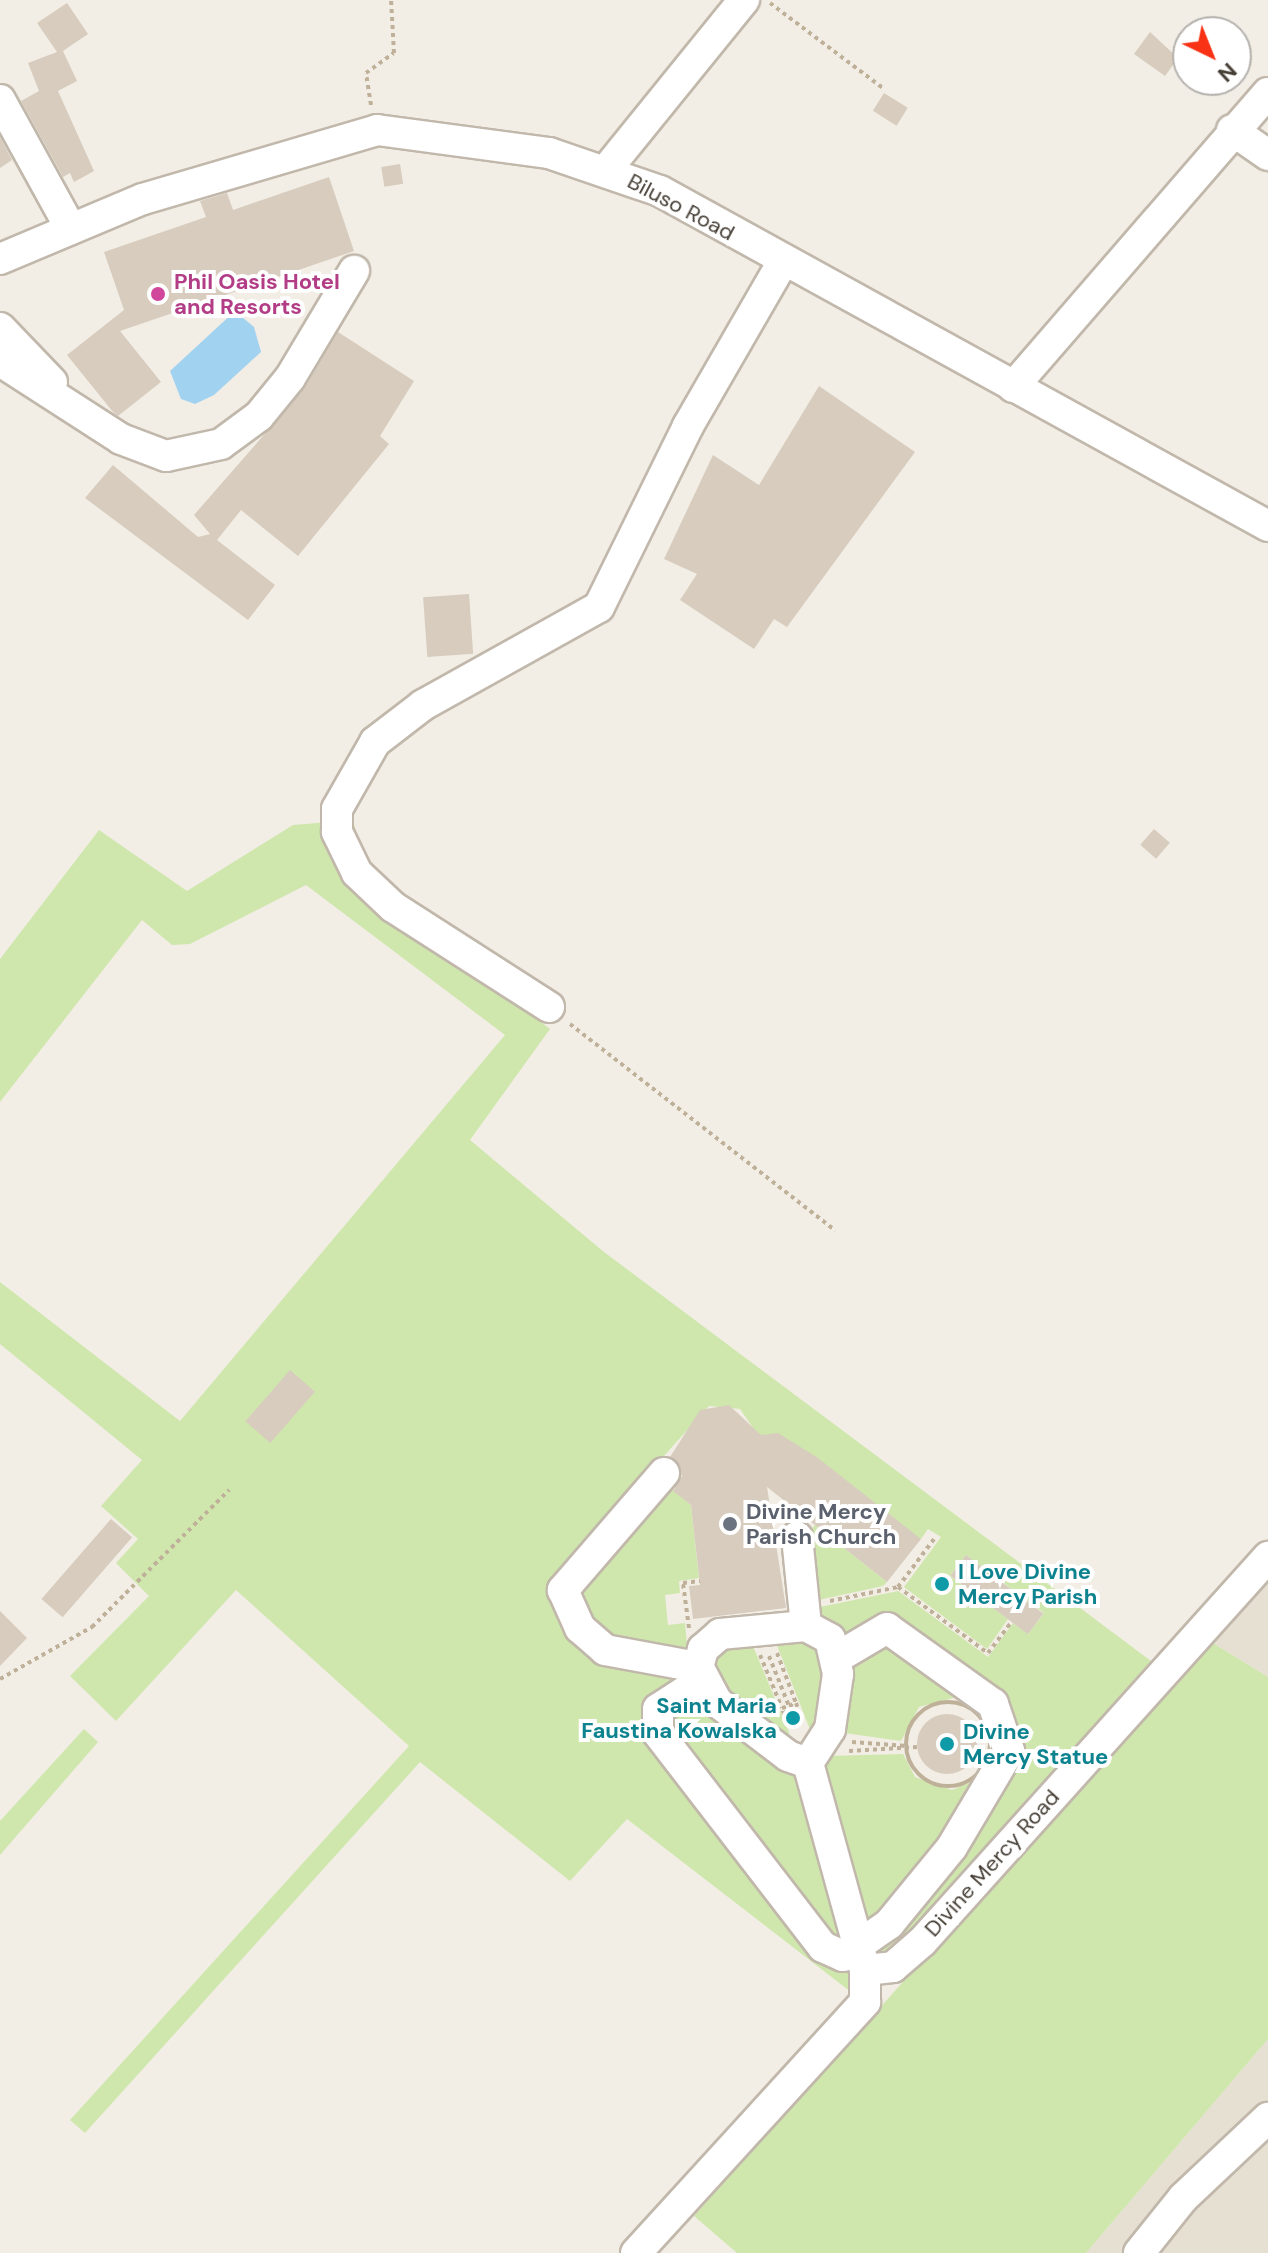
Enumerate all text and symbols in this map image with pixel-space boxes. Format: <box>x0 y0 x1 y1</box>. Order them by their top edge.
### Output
north arrow <box>1172 16 1252 96</box>
text: N <box>1212 56 1243 89</box>
street label: Biluso Road <box>623 168 739 246</box>
place label: Phil Oasis Hotel and Resorts <box>174 268 340 320</box>
marker: Phil Oasis Hotel and Resorts <box>149 285 167 303</box>
place label: Divine Mercy Parish Church <box>746 1498 896 1550</box>
marker: Divine Mercy Parish Church <box>721 1515 739 1533</box>
place label: I Love Divine Mercy Parish <box>958 1558 1097 1610</box>
marker: I Love Divine Mercy Parish <box>933 1575 951 1593</box>
place label: Saint Maria Faustina Kowalska <box>581 1692 777 1744</box>
marker: Saint Maria Faustina Kowalska <box>784 1709 802 1727</box>
place label: Divine Mercy Statue <box>963 1718 1108 1770</box>
marker: Divine Mercy Statue <box>938 1735 956 1753</box>
street label: Divine Mercy Road <box>919 1784 1065 1942</box>

